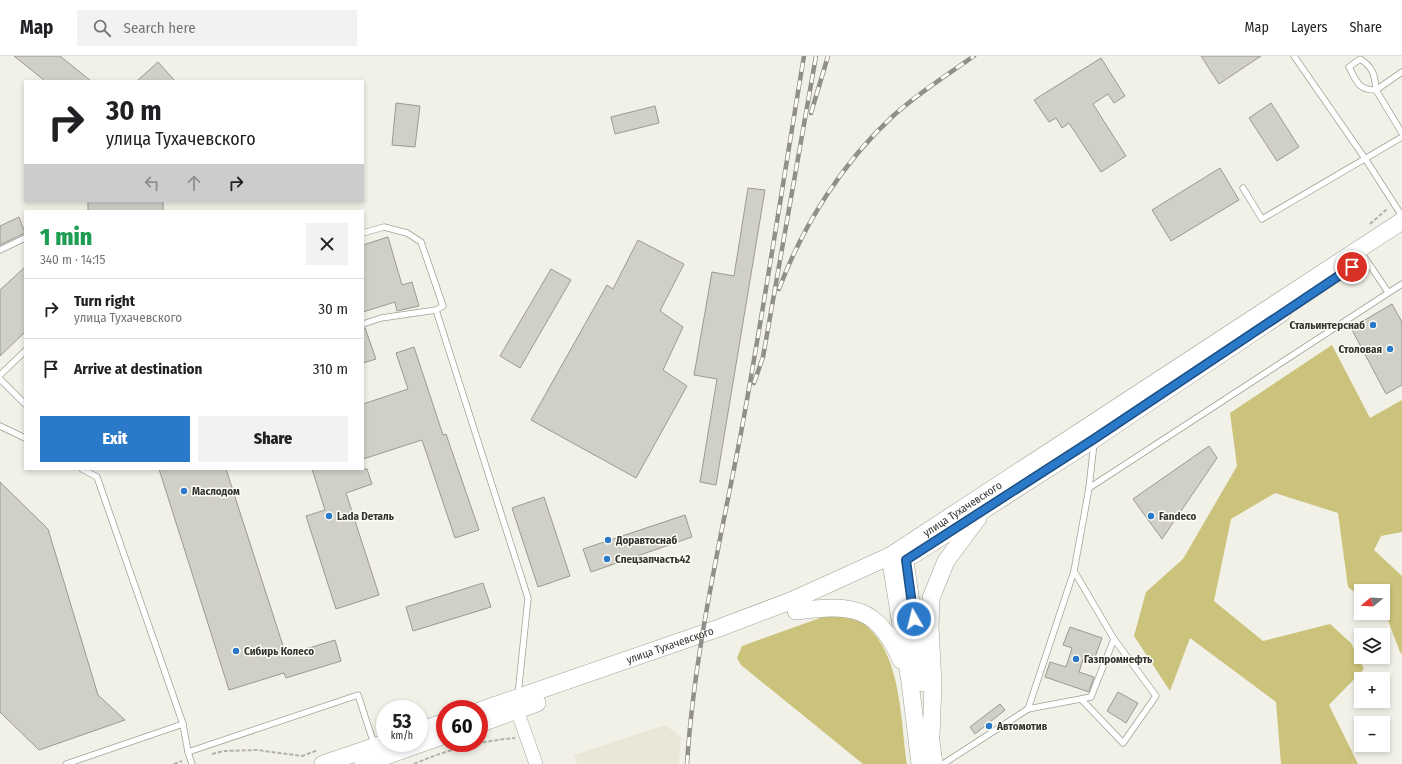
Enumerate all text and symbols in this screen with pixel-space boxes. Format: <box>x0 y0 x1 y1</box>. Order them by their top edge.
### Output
search box <box>77 10 357 46</box>
text: Map <box>20 16 53 39</box>
icon: search <box>91 17 113 39</box>
text: Search here <box>123 19 196 37</box>
text: Map <box>1245 19 1269 36</box>
text: Layers <box>1291 19 1327 36</box>
text: Share <box>1349 19 1382 36</box>
text: 30 m <box>106 94 162 127</box>
icon: right <box>40 96 92 148</box>
text: улица Тухачевского <box>106 128 256 150</box>
icon: left <box>141 172 163 194</box>
icon: ahead <box>183 172 205 194</box>
icon: right <box>225 172 247 194</box>
text: 1 min <box>40 223 92 251</box>
button: close <box>306 223 348 265</box>
pin <box>1335 250 1369 284</box>
text: 340 m · 14:15 <box>40 252 105 267</box>
icon: arrive <box>1341 256 1363 278</box>
text: Turn right <box>74 292 135 310</box>
icon: right <box>40 298 62 320</box>
text: 30 m <box>318 300 348 318</box>
text: улица Тухачевского <box>74 310 182 325</box>
place label: Стальинтерснаб <box>1289 319 1365 332</box>
marker: Стальинтерснаб <box>1368 320 1378 330</box>
place label: Столовая <box>1338 343 1382 356</box>
marker: Столовая <box>1385 344 1395 354</box>
icon: arrive <box>40 358 62 380</box>
text: Arrive at destination <box>74 360 202 378</box>
text: 310 m <box>313 360 348 378</box>
button: Exit <box>40 416 190 462</box>
button: Share <box>198 416 348 462</box>
street label: улица Тухачевского <box>920 478 1004 539</box>
place label: Маслодом <box>192 485 240 498</box>
marker: Маслодом <box>179 486 189 496</box>
place label: Lada Dеталь <box>337 510 395 523</box>
place label: Fandeco <box>1159 510 1197 523</box>
marker: Lada Dеталь <box>324 511 334 521</box>
marker: Fandeco <box>1146 511 1156 521</box>
place label: Доравтоснаб <box>615 534 677 547</box>
marker: Доравтоснаб <box>603 535 613 545</box>
place label: Спецзапчасть42 <box>615 553 690 566</box>
marker: Спецзапчасть42 <box>602 554 612 564</box>
north arrow <box>1354 584 1390 620</box>
map controls <box>1354 584 1390 752</box>
position arrow <box>893 598 935 640</box>
street label: улица Тухачевского <box>625 624 715 666</box>
button: layers <box>1354 628 1390 664</box>
place label: Сибирь Колесо <box>244 645 314 658</box>
marker: Сибирь Колесо <box>231 646 241 656</box>
place label: Газпромнефть <box>1084 653 1153 666</box>
marker: Газпромнефть <box>1071 654 1081 664</box>
button: + <box>1354 672 1390 708</box>
speed limit sign: 60 <box>436 700 488 752</box>
text: 53 <box>392 709 412 733</box>
button: − <box>1354 716 1390 752</box>
place label: Автомотив <box>996 720 1048 733</box>
marker: Автомотив <box>984 721 994 731</box>
text: km/h <box>391 730 413 742</box>

